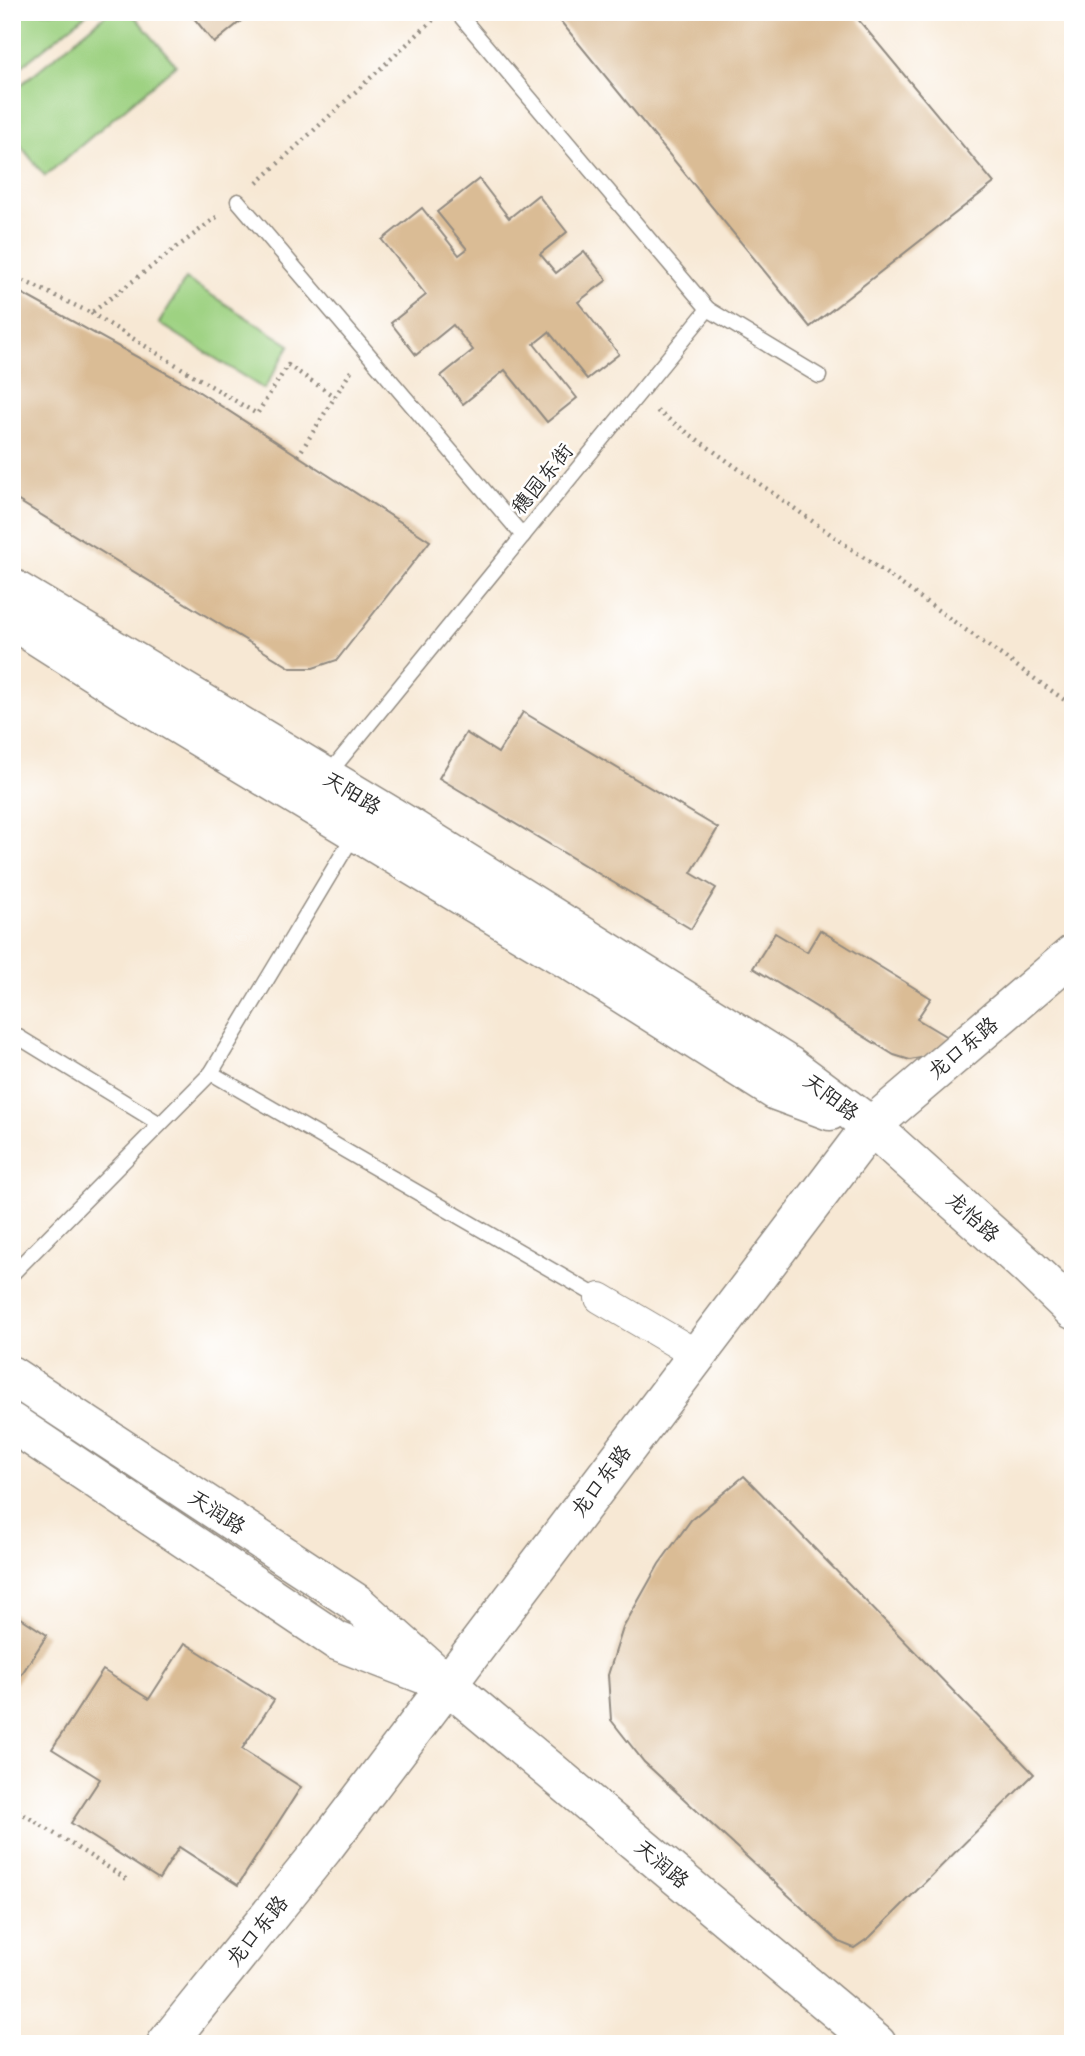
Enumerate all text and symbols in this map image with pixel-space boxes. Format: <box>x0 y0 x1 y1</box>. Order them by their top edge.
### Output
street label: 穗园东街 <box>504 437 582 523</box>
street label: 天阳路 <box>316 764 387 825</box>
street label: 龙口东路 <box>921 1010 1007 1089</box>
street label: 天阳路 <box>795 1066 865 1130</box>
street label: 龙怡路 <box>938 1185 1006 1251</box>
street label: 龙口东路 <box>564 1438 641 1525</box>
street label: 天润路 <box>181 1482 252 1544</box>
street label: 天润路 <box>626 1832 696 1898</box>
street label: 龙口东路 <box>219 1889 297 1975</box>

